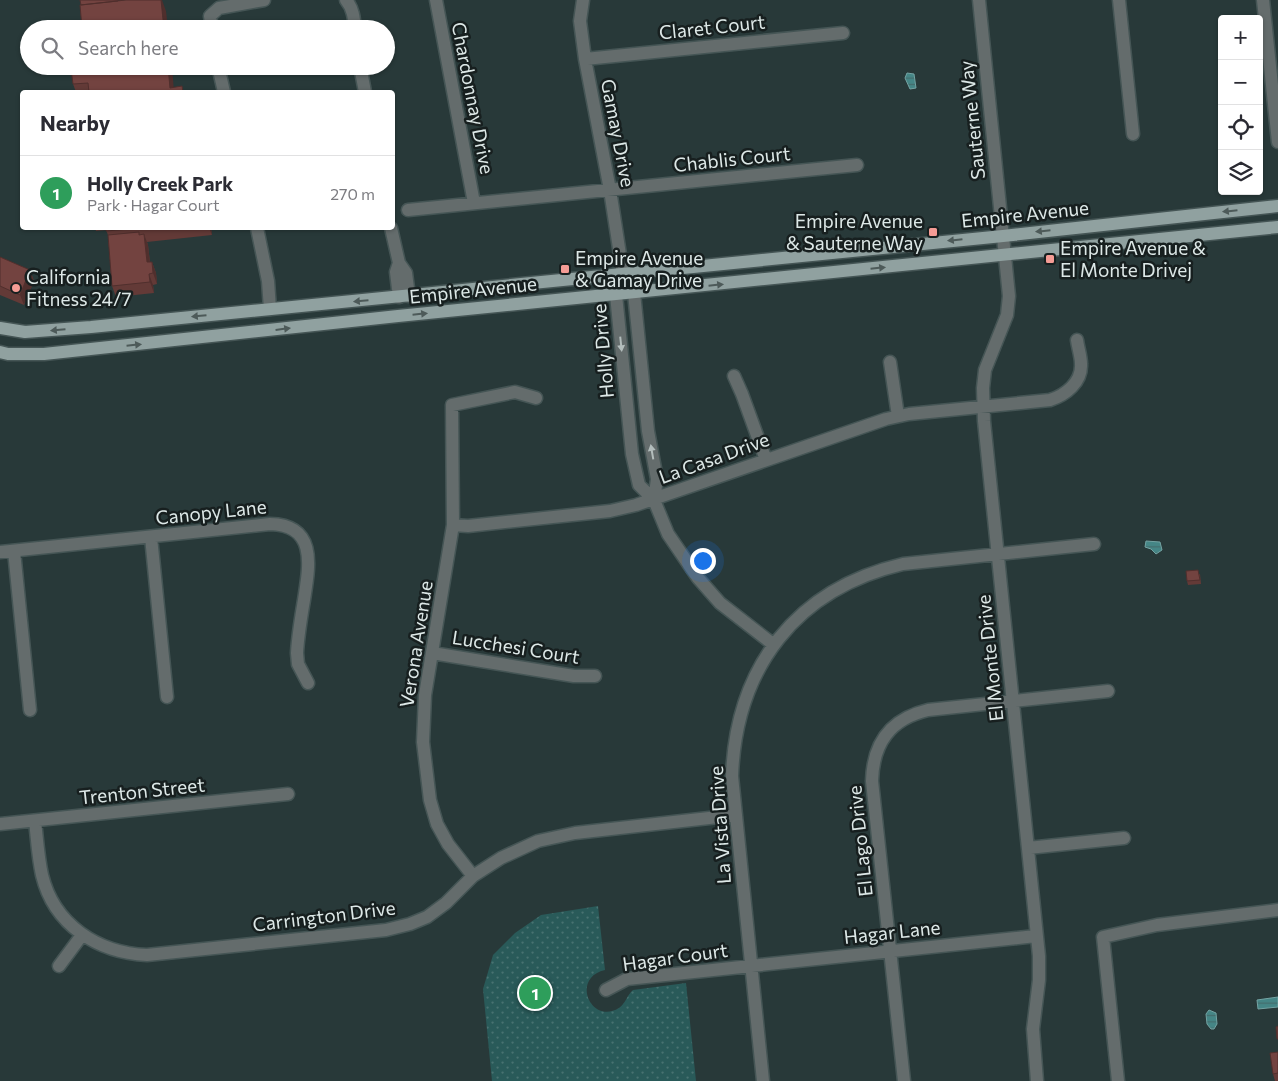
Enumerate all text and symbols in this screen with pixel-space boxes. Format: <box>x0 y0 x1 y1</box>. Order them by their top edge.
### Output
street label: Claret Court <box>658 9 766 44</box>
map controls <box>1218 15 1263 195</box>
button: + <box>1218 15 1263 60</box>
search box <box>20 20 395 75</box>
street label: Chardonnay Drive <box>447 20 500 176</box>
icon: search <box>38 34 66 62</box>
text: Search here <box>78 36 178 59</box>
street label: Sauterne Way <box>954 59 989 181</box>
button: − <box>1218 60 1263 105</box>
street label: Gamay Drive <box>597 77 640 189</box>
button: locate <box>1218 105 1263 150</box>
text: Nearby <box>40 110 110 135</box>
street label: Chablis Court <box>672 141 792 176</box>
button: layers <box>1218 150 1263 195</box>
text: Holly Creek Park <box>87 172 233 195</box>
text: 1 <box>52 184 60 203</box>
text: 270 m <box>330 184 375 203</box>
text: Park · Hagar Court <box>87 195 220 214</box>
street label: Empire Avenue <box>960 195 1090 232</box>
one-way arrow <box>1221 207 1237 215</box>
place label: Empire Avenue & Sauterne Way <box>786 209 923 254</box>
marker: Empire Avenue & Sauterne Way <box>927 226 939 238</box>
one-way arrow <box>1035 227 1051 235</box>
one-way arrow <box>947 236 963 244</box>
place label: Empire Avenue & El Monte Drivej <box>1060 236 1206 281</box>
place label: Empire Avenue & Gamay Drive <box>575 246 703 291</box>
marker: Empire Avenue & El Monte Drivej <box>1044 253 1056 265</box>
marker: Empire Avenue & Gamay Drive <box>559 263 571 275</box>
one-way arrow <box>870 264 886 272</box>
place label: California Fitness 24/7 <box>26 265 131 310</box>
street label: Empire Avenue <box>408 271 538 308</box>
one-way arrow <box>708 280 724 288</box>
marker: California Fitness 24/7 <box>10 282 22 294</box>
one-way arrow <box>352 297 368 305</box>
street label: Holly Drive <box>587 303 618 399</box>
one-way arrow <box>412 310 428 318</box>
one-way arrow <box>191 312 207 320</box>
one-way arrow <box>275 325 291 333</box>
one-way arrow <box>50 326 66 334</box>
one-way arrow <box>617 336 625 352</box>
one-way arrow <box>126 341 142 349</box>
street label: La Casa Drive <box>656 427 772 488</box>
one-way arrow <box>648 443 656 459</box>
street label: Canopy Lane <box>154 494 268 529</box>
your location <box>690 548 716 574</box>
street label: Verona Avenue <box>394 579 437 709</box>
street label: El Monte Drive <box>971 594 1008 723</box>
street label: Lucchesi Court <box>451 625 582 668</box>
street label: La Vista Drive <box>704 765 735 885</box>
street label: Trenton Street <box>78 772 206 809</box>
street label: El Lago Drive <box>842 784 877 898</box>
street label: Carrington Drive <box>251 895 397 936</box>
street label: Hagar Lane <box>842 915 942 948</box>
street label: Hagar Court <box>621 938 729 975</box>
pin: 1 <box>519 974 551 1012</box>

